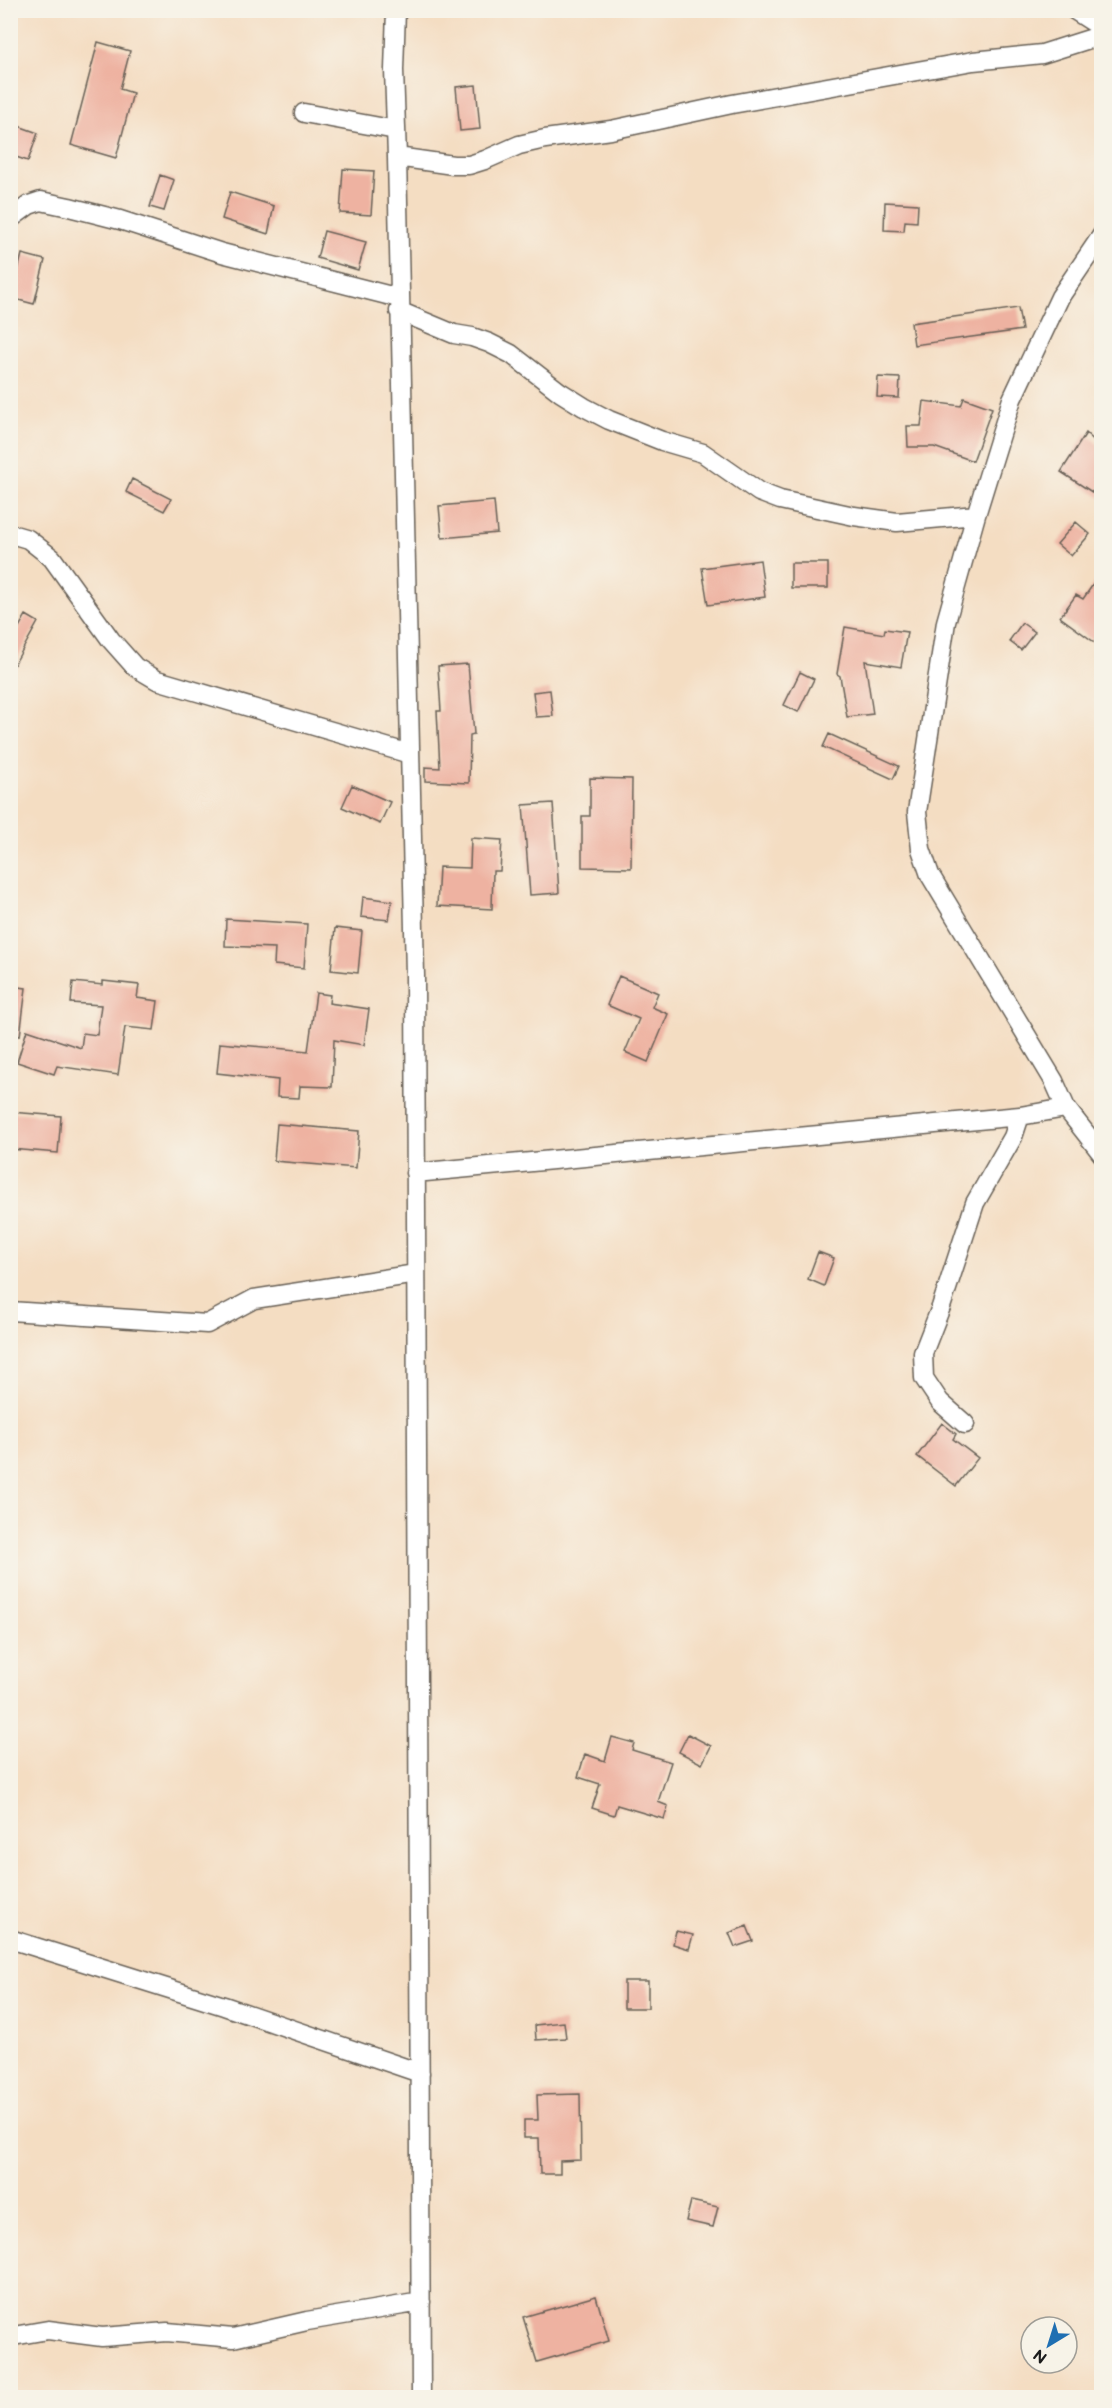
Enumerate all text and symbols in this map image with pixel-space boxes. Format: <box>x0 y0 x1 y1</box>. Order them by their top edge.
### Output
north arrow <box>1019 2315 1079 2375</box>
text: N <box>1030 2344 1051 2367</box>

